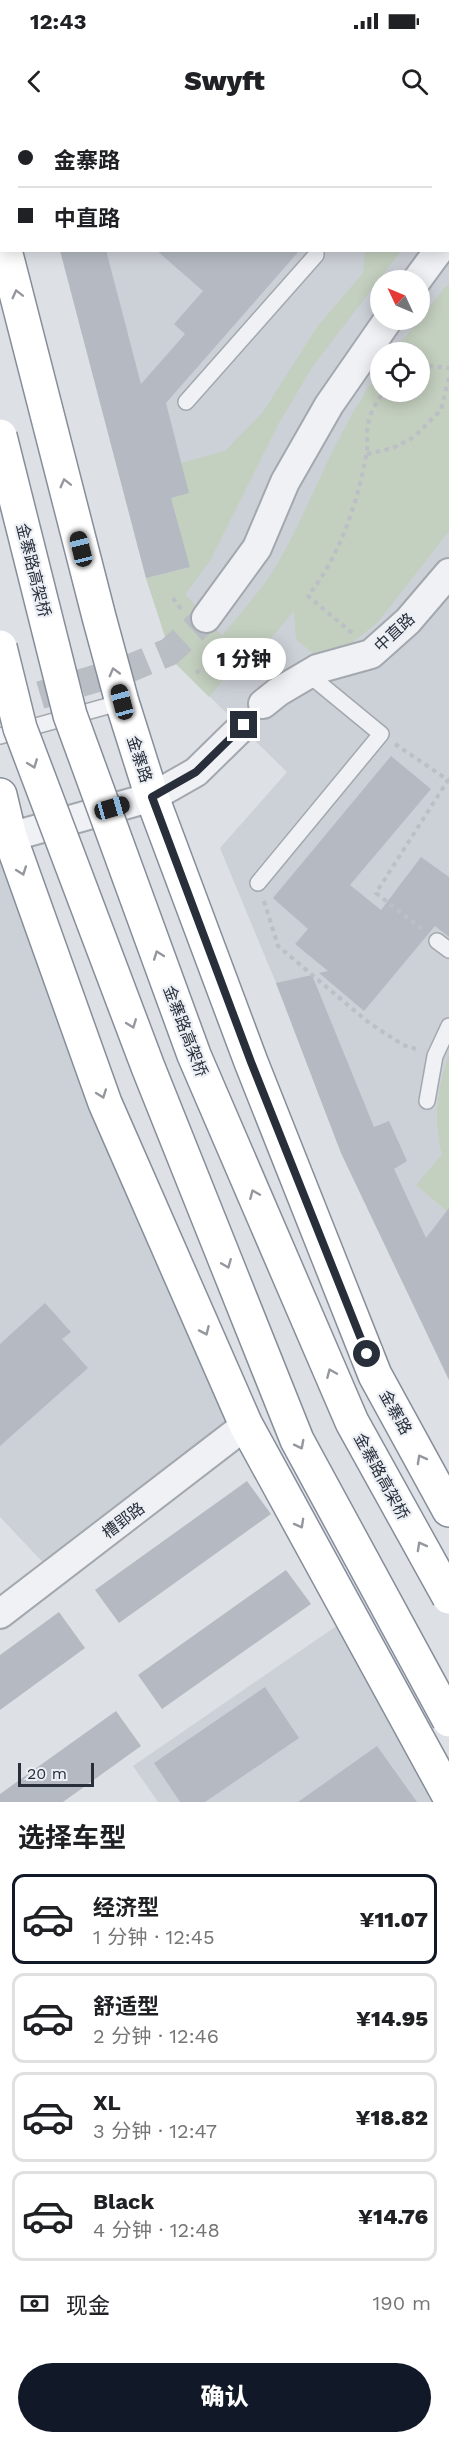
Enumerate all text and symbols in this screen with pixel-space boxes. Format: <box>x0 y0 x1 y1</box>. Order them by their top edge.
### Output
text: 12:43 <box>30 9 87 34</box>
icon: back <box>18 65 51 98</box>
text: Swyft <box>184 65 265 97</box>
icon: search <box>398 65 431 98</box>
text: 金寨路 <box>54 148 120 173</box>
text: 中直路 <box>54 206 120 231</box>
north arrow <box>370 270 430 330</box>
map controls <box>370 270 430 402</box>
one-way arrow <box>11 289 24 299</box>
button: locate <box>370 342 430 402</box>
one-way arrow <box>59 478 72 488</box>
street label: 金寨路高架桥 <box>13 521 54 619</box>
car <box>68 529 94 569</box>
street label: 中直路 <box>370 609 418 656</box>
callout: 1 分钟 <box>202 638 286 680</box>
text: 1 分钟 <box>217 647 271 671</box>
one-way arrow <box>108 667 121 677</box>
car <box>109 682 135 722</box>
route end <box>230 711 257 738</box>
street label: 金寨路 <box>123 733 156 785</box>
one-way arrow <box>26 757 38 768</box>
car <box>92 794 132 822</box>
one-way arrow <box>15 865 28 876</box>
one-way arrow <box>152 950 165 961</box>
street label: 金寨路高架桥 <box>159 983 212 1079</box>
one-way arrow <box>125 1018 137 1029</box>
one-way arrow <box>95 1088 107 1099</box>
one-way arrow <box>249 1189 261 1200</box>
one-way arrow <box>220 1258 232 1269</box>
one-way arrow <box>198 1325 210 1336</box>
route start <box>353 1340 380 1367</box>
one-way arrow <box>326 1368 338 1379</box>
street label: 金寨路 <box>376 1387 416 1438</box>
street label: 金寨路高架桥 <box>350 1430 413 1523</box>
one-way arrow <box>293 1439 304 1449</box>
one-way arrow <box>417 1454 428 1465</box>
street label: 槽郢路 <box>98 1498 148 1542</box>
one-way arrow <box>293 1518 305 1529</box>
one-way arrow <box>416 1542 428 1552</box>
scale bar <box>18 1760 94 1788</box>
text: 20 m <box>27 1764 67 1783</box>
text: 选择车型 <box>18 1822 126 1854</box>
icon: car <box>21 1892 75 1946</box>
text: 经济型 <box>93 1895 159 1920</box>
text: ¥11.07 <box>359 1907 428 1932</box>
text: 1 分钟 · 12:45 <box>93 1925 215 1949</box>
icon: car <box>21 1991 75 2045</box>
text: 舒适型 <box>93 1994 159 2019</box>
text: ¥14.95 <box>356 2006 428 2031</box>
text: 2 分钟 · 12:46 <box>93 2024 219 2048</box>
icon: car <box>21 2090 75 2144</box>
text: XL <box>93 2090 121 2115</box>
text: ¥18.82 <box>356 2105 428 2130</box>
text: 3 分钟 · 12:47 <box>93 2119 217 2143</box>
icon: car <box>21 2189 75 2243</box>
text: Black <box>93 2189 154 2214</box>
text: ¥14.76 <box>358 2204 428 2229</box>
text: 4 分钟 · 12:48 <box>93 2218 220 2242</box>
icon: cash <box>18 2287 51 2320</box>
text: 190 m <box>373 2291 431 2315</box>
text: 现金 <box>66 2293 110 2318</box>
button: 确认 <box>18 2363 431 2432</box>

